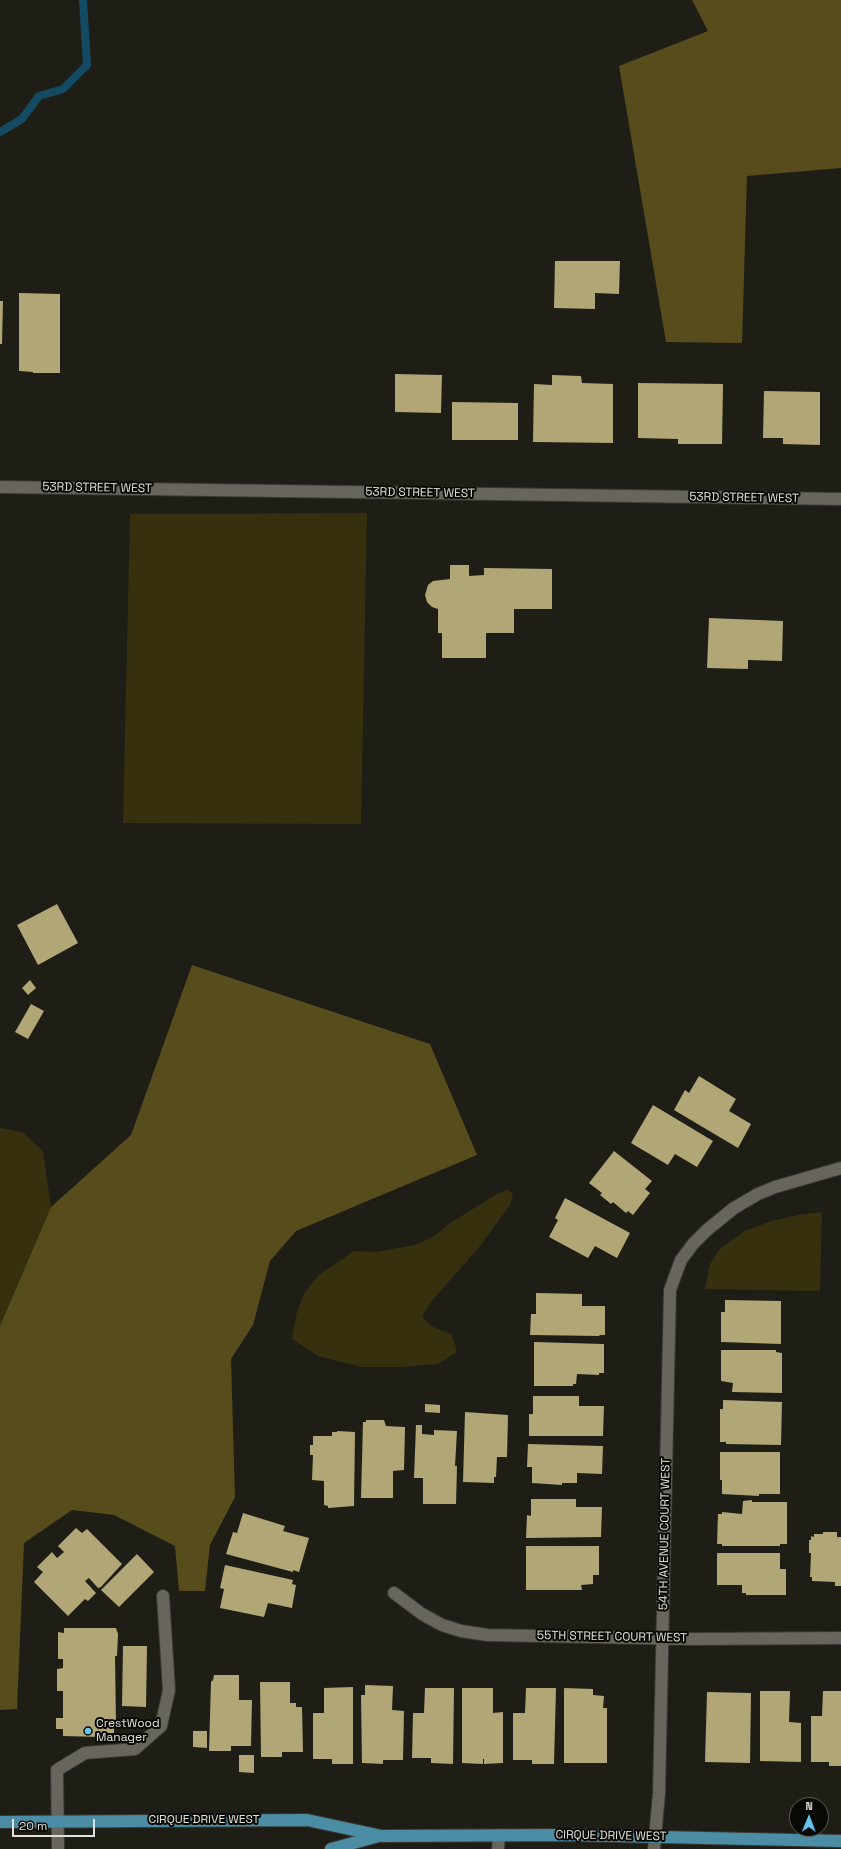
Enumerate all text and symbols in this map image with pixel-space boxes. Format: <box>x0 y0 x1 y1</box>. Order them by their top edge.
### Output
street label: 53RD STREET WEST <box>42 480 152 496</box>
street label: 53RD STREET WEST <box>365 485 475 501</box>
street label: 53RD STREET WEST <box>689 490 799 506</box>
street label: 54TH AVENUE COURT WEST <box>656 1458 674 1610</box>
street label: 55TH STREET COURT WEST <box>537 1628 687 1646</box>
place label: CrestWood Manager <box>96 1717 160 1745</box>
marker: CrestWood Manager <box>83 1726 93 1736</box>
north arrow <box>789 1797 829 1837</box>
text: N <box>805 1799 813 1813</box>
scale bar <box>14 1811 97 1837</box>
street label: CIRQUE DRIVE WEST <box>148 1813 260 1827</box>
text: 20 m <box>19 1818 47 1834</box>
street label: CIRQUE DRIVE WEST <box>555 1828 667 1844</box>

